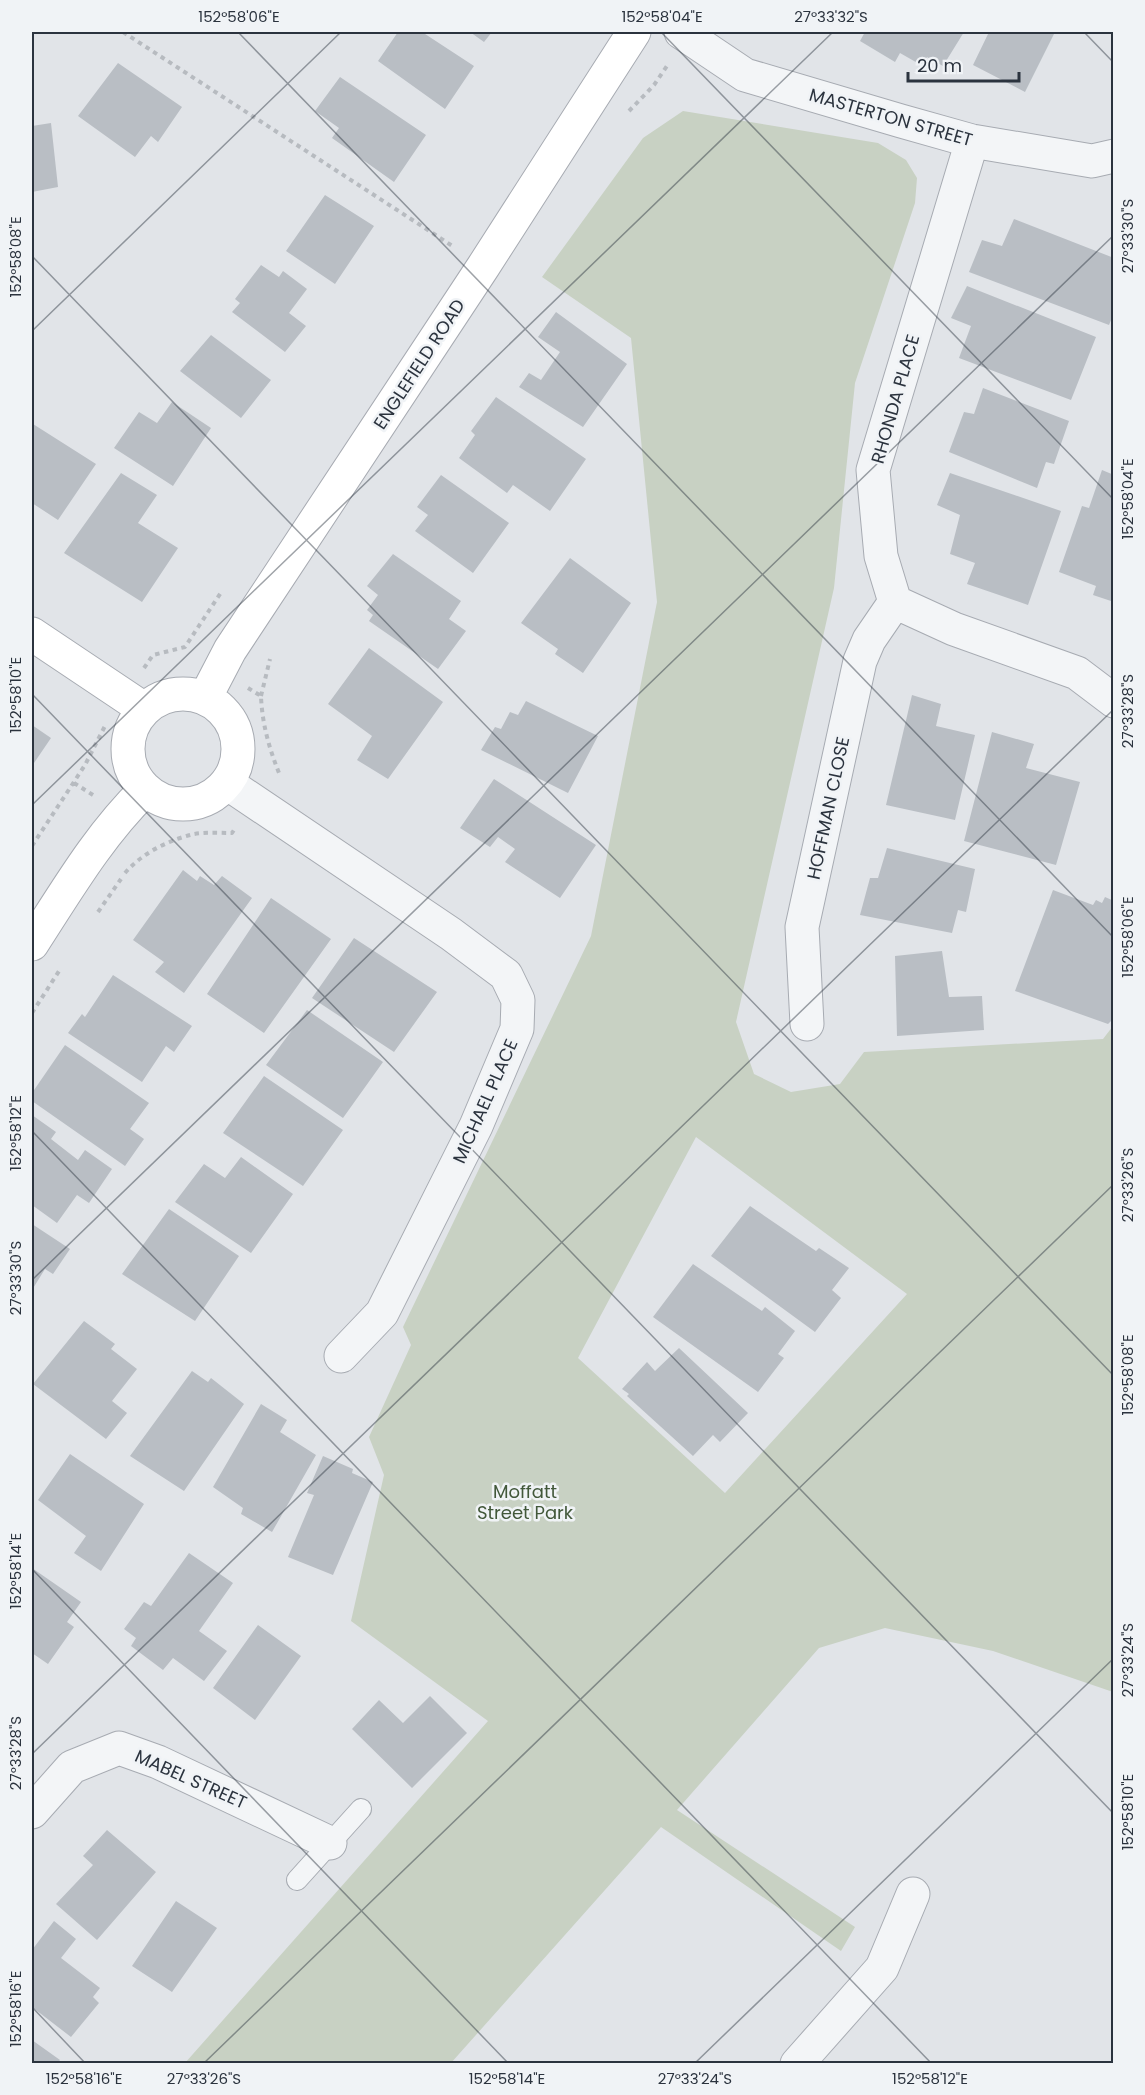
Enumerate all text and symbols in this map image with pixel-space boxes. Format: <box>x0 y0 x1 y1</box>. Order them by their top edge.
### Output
text: 152°58'06"E <box>198 6 280 27</box>
text: 152°58'04"E <box>621 6 703 27</box>
text: 27°33'32"S <box>794 6 868 27</box>
scale bar <box>908 45 1019 83</box>
text: 20 m <box>917 53 962 78</box>
street label: MASTERTON STREET <box>806 82 976 152</box>
text: 27°33'30"S <box>1117 199 1138 273</box>
text: 152°58'08"E <box>5 216 26 298</box>
street label: ENGLEFIELD ROAD <box>367 294 471 434</box>
street label: RHONDA PLACE <box>865 331 925 467</box>
text: 152°58'04"E <box>1117 458 1138 540</box>
text: 152°58'10"E <box>5 657 26 733</box>
text: 27°33'28"S <box>1117 674 1138 748</box>
street label: HOFFMAN CLOSE <box>801 734 855 882</box>
text: 152°58'06"E <box>1117 896 1138 978</box>
street label: MICHAEL PLACE <box>446 1035 524 1167</box>
text: 152°58'12"E <box>5 1095 26 1171</box>
text: 27°33'26"S <box>1117 1148 1138 1222</box>
text: 27°33'30"S <box>5 1241 26 1315</box>
text: 152°58'08"E <box>1117 1334 1138 1416</box>
park label: Moffatt Street Park <box>477 1479 574 1525</box>
text: 152°58'14"E <box>5 1533 26 1609</box>
text: 27°33'24"S <box>1117 1623 1138 1697</box>
text: 27°33'28"S <box>5 1716 26 1790</box>
street label: MABEL STREET <box>131 1743 251 1815</box>
text: 152°58'10"E <box>1117 1774 1138 1850</box>
text: 152°58'16"E <box>5 1971 26 2047</box>
text: 152°58'16"E <box>46 2068 122 2089</box>
text: 27°33'26"S <box>167 2068 241 2089</box>
text: 152°58'14"E <box>469 2068 545 2089</box>
text: 27°33'24"S <box>658 2068 732 2089</box>
text: 152°58'12"E <box>892 2068 968 2089</box>

